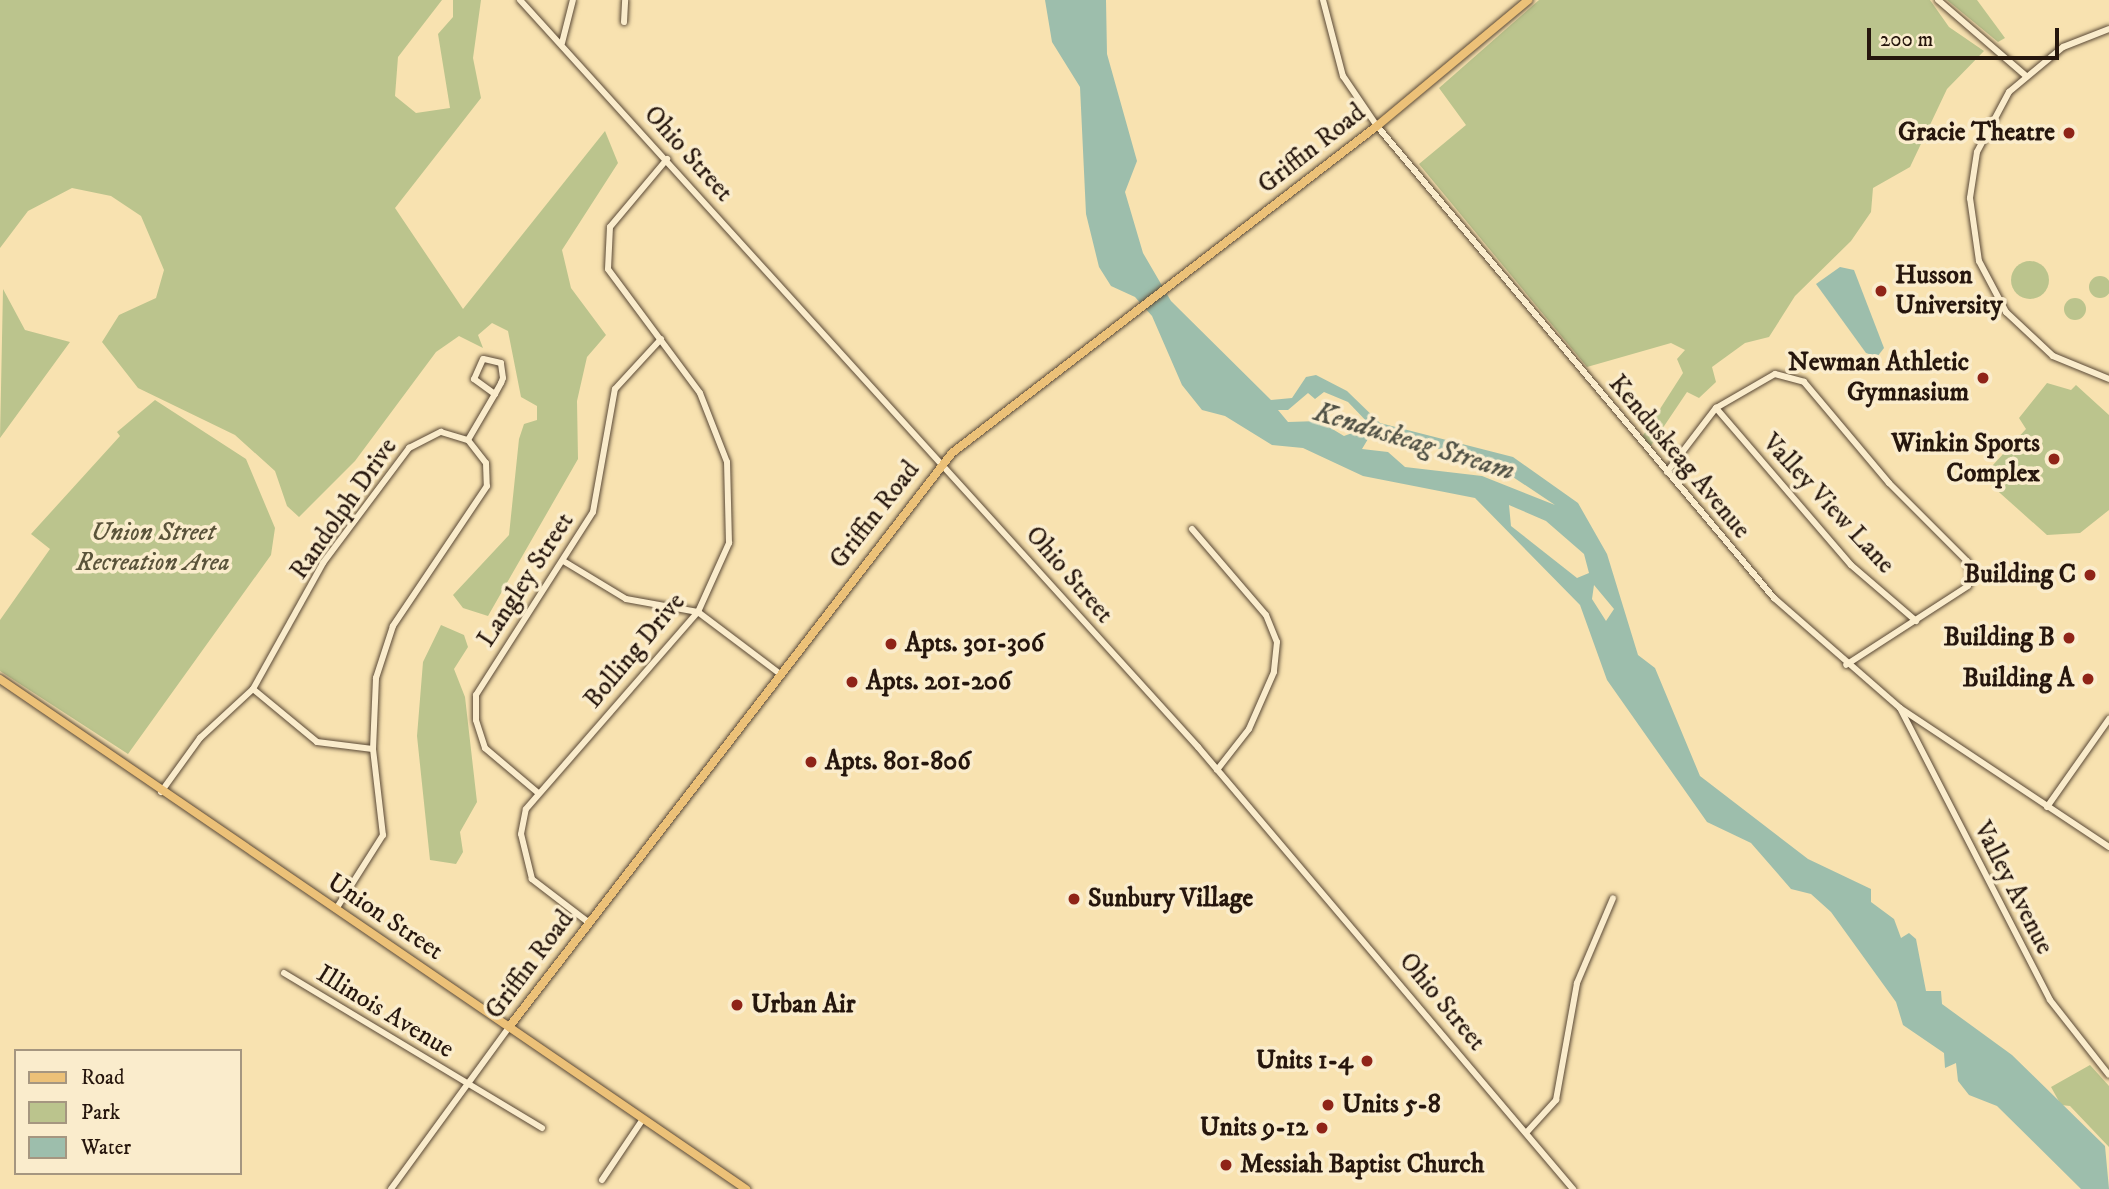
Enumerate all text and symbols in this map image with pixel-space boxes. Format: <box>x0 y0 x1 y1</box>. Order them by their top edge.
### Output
scale bar <box>1871 14 2064 58</box>
text: 200 m <box>1880 27 1933 53</box>
street label: Griffin Road <box>1252 97 1372 201</box>
street label: Ohio Street <box>637 100 739 208</box>
place label: Gracie Theatre <box>1898 117 2055 149</box>
marker: Gracie Theatre <box>2061 125 2077 141</box>
place label: Husson University <box>1895 260 2003 322</box>
marker: Husson University <box>1873 283 1889 299</box>
place label: Newman Athletic Gymnasium <box>1788 347 1969 408</box>
street label: Kenduskeag Avenue <box>1601 369 1757 545</box>
marker: Newman Athletic Gymnasium <box>1975 370 1991 386</box>
water label: Kenduskeag Stream <box>1310 396 1518 488</box>
street label: Valley View Lane <box>1755 428 1901 580</box>
place label: Winkin Sports Complex <box>1891 428 2040 490</box>
street label: Randolph Drive <box>284 432 404 586</box>
marker: Winkin Sports Complex <box>2046 451 2062 467</box>
street label: Griffin Road <box>823 455 927 575</box>
street label: Langley Street <box>471 507 581 653</box>
park label: Union Street Recreation Area <box>76 517 230 578</box>
street label: Ohio Street <box>1018 520 1120 630</box>
place label: Building C <box>1964 559 2076 591</box>
marker: Building C <box>2082 567 2098 583</box>
street label: Bolling Drive <box>578 587 692 715</box>
place label: Building B <box>1944 622 2055 654</box>
place label: Apts. 301-306 <box>905 628 1044 660</box>
marker: Building B <box>2061 630 2077 646</box>
marker: Apts. 301-306 <box>883 636 899 652</box>
place label: Building A <box>1962 663 2074 695</box>
place label: Apts. 201-206 <box>866 666 1011 698</box>
marker: Building A <box>2080 671 2096 687</box>
marker: Apts. 201-206 <box>844 674 860 690</box>
place label: Apts. 801-806 <box>825 746 971 778</box>
marker: Apts. 801-806 <box>803 754 819 770</box>
street label: Valley Avenue <box>1966 816 2060 960</box>
street label: Union Street <box>321 867 449 967</box>
place label: Sunbury Village <box>1088 883 1253 915</box>
marker: Sunbury Village <box>1066 891 1082 907</box>
street label: Griffin Road <box>479 905 581 1025</box>
street label: Ohio Street <box>1392 947 1492 1057</box>
street label: Illinois Avenue <box>310 959 460 1065</box>
place label: Urban Air <box>751 989 855 1021</box>
marker: Urban Air <box>729 997 745 1013</box>
place label: Units 1-4 <box>1256 1045 1353 1077</box>
legend <box>14 1049 242 1175</box>
marker: Units 1-4 <box>1359 1053 1375 1069</box>
text: Road <box>81 1065 125 1091</box>
place label: Units 5-8 <box>1342 1089 1441 1121</box>
marker: Units 5-8 <box>1320 1097 1336 1113</box>
text: Park <box>81 1100 120 1126</box>
place label: Units 9-12 <box>1200 1112 1308 1144</box>
marker: Units 9-12 <box>1314 1120 1330 1136</box>
text: Water <box>81 1135 131 1161</box>
place label: Messiah Baptist Church <box>1240 1149 1484 1181</box>
marker: Messiah Baptist Church <box>1218 1157 1234 1173</box>

